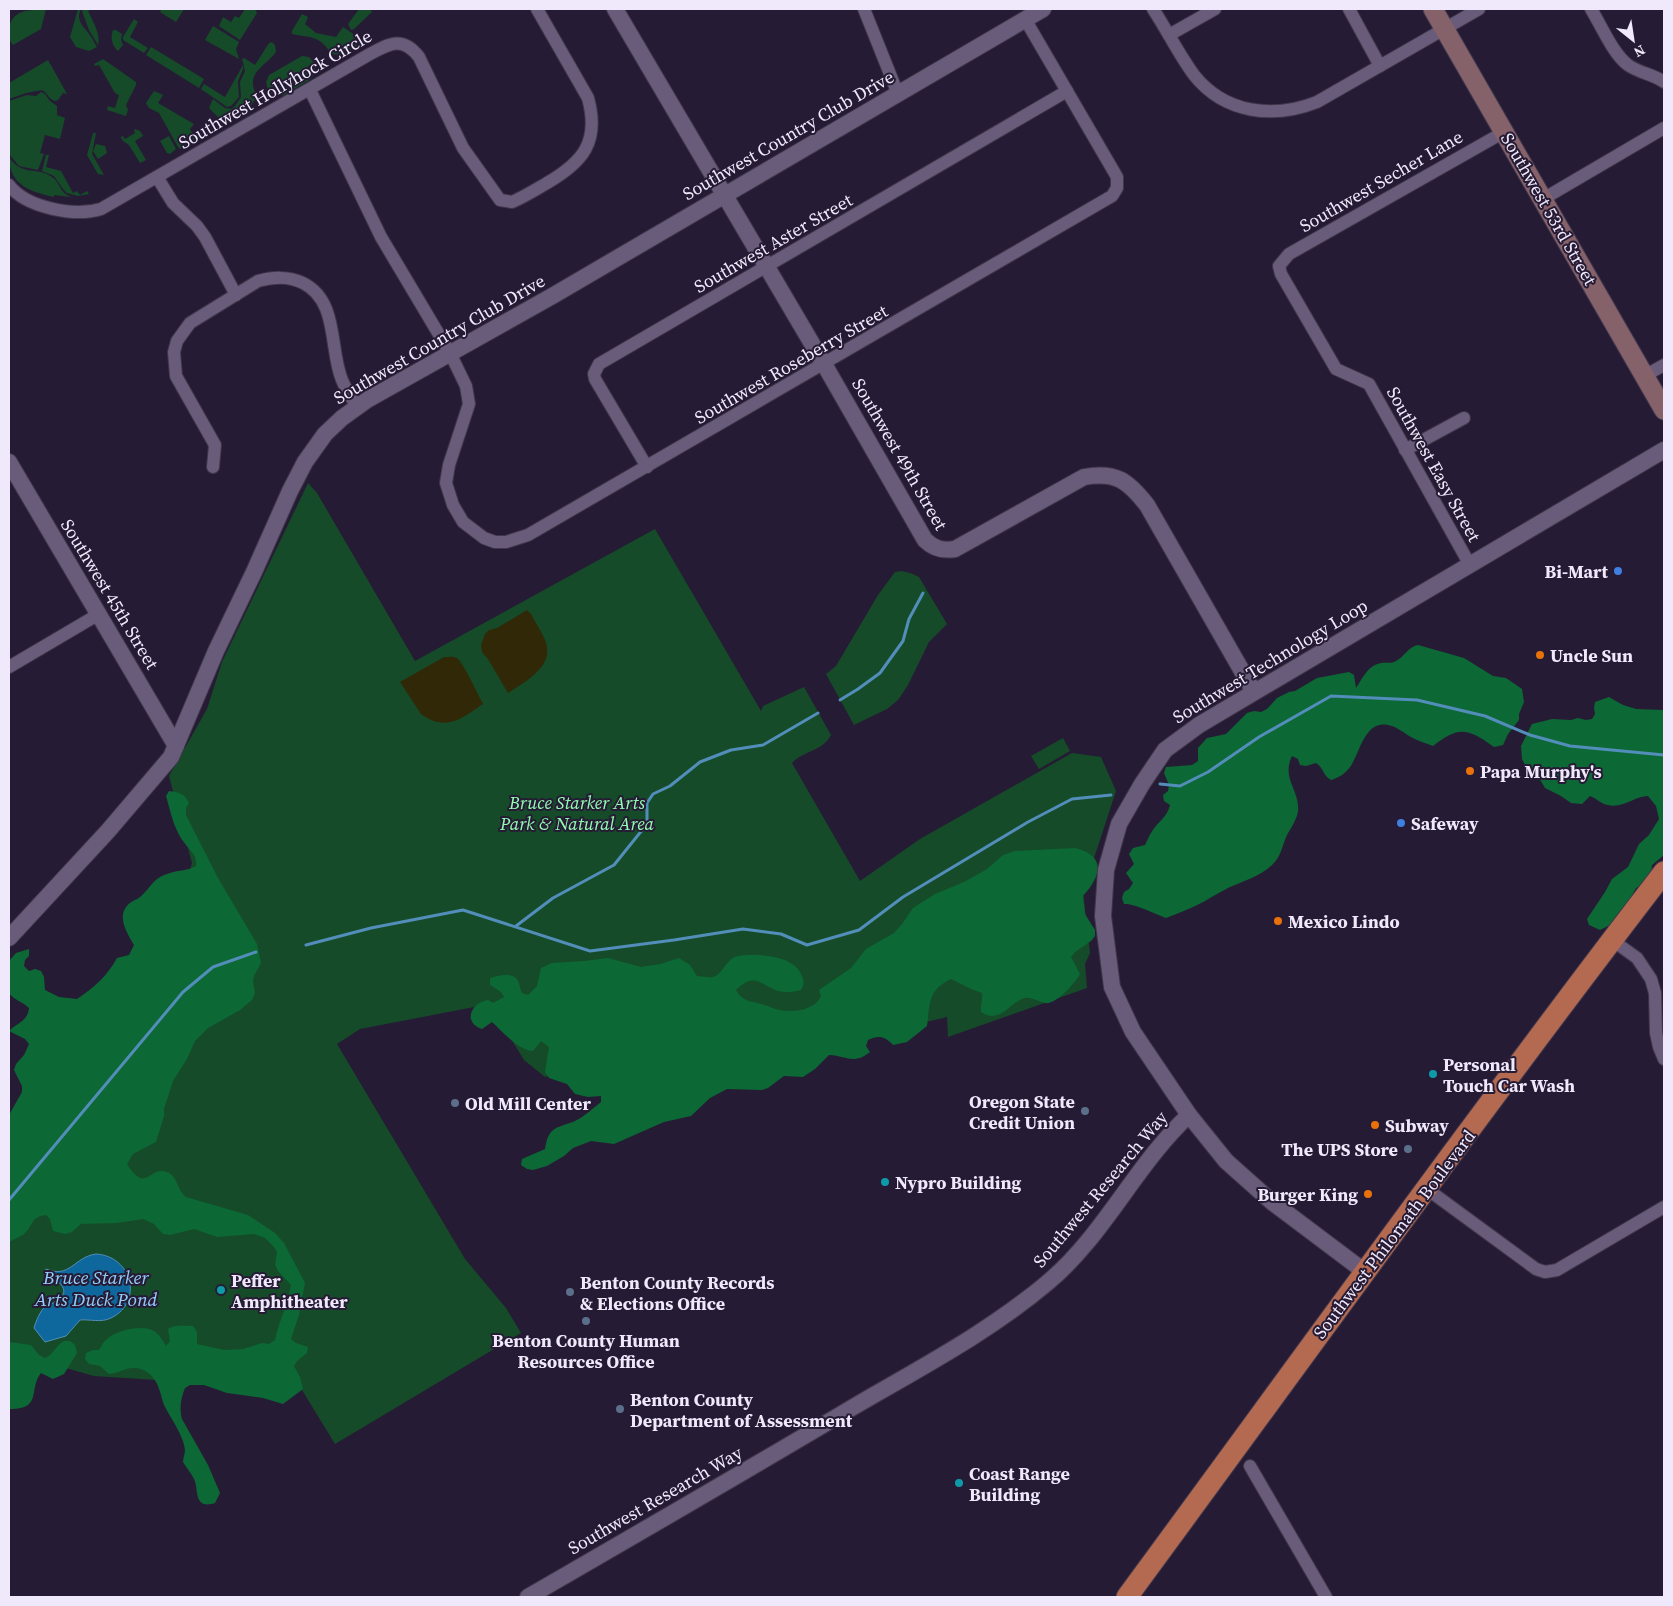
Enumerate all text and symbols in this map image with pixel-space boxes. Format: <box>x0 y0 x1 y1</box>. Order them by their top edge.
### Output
north arrow <box>1608 15 1658 65</box>
street label: Southwest Hollyhock Circle <box>174 23 376 155</box>
text: N <box>1630 40 1649 62</box>
street label: Southwest Country Club Drive <box>678 64 898 206</box>
street label: Southwest Secher Lane <box>1295 124 1467 238</box>
street label: Southwest 53rd Street <box>1495 128 1603 290</box>
street label: Southwest Aster Street <box>689 187 857 299</box>
street label: Southwest Country Club Drive <box>329 268 549 410</box>
street label: Southwest Roseberry Street <box>690 298 892 430</box>
street label: Southwest 49th Street <box>846 374 954 535</box>
street label: Southwest Easy Street <box>1381 382 1487 546</box>
street label: Southwest 45th Street <box>55 514 165 674</box>
place label: Bi-Mart <box>1545 559 1609 584</box>
marker: Bi-Mart <box>1612 565 1624 577</box>
street label: Southwest Technology Loop <box>1168 593 1372 729</box>
place label: Uncle Sun <box>1550 643 1633 668</box>
marker: Uncle Sun <box>1534 649 1546 661</box>
place label: Papa Murphy's <box>1480 759 1602 784</box>
marker: Papa Murphy's <box>1464 765 1476 777</box>
park label: Bruce Starker Arts Park & Natural Area <box>499 790 655 836</box>
place label: Safeway <box>1411 811 1479 836</box>
marker: Safeway <box>1395 817 1407 829</box>
place label: Mexico Lindo <box>1288 909 1400 934</box>
marker: Mexico Lindo <box>1272 915 1284 927</box>
place label: Personal Touch Car Wash <box>1443 1052 1575 1098</box>
marker: Personal Touch Car Wash <box>1427 1068 1439 1080</box>
place label: Oregon State Credit Union <box>969 1089 1075 1135</box>
place label: Old Mill Center <box>465 1091 591 1116</box>
marker: Old Mill Center <box>449 1097 461 1109</box>
street label: Southwest Research Way <box>1027 1105 1173 1273</box>
marker: Oregon State Credit Union <box>1079 1105 1091 1117</box>
place label: Subway <box>1385 1113 1449 1138</box>
marker: Subway <box>1369 1119 1381 1131</box>
street label: Southwest Philomath Boulevard <box>1307 1124 1481 1344</box>
place label: The UPS Store <box>1281 1137 1398 1162</box>
marker: The UPS Store <box>1402 1143 1414 1155</box>
place label: Nypro Building <box>895 1170 1022 1195</box>
marker: Nypro Building <box>879 1176 891 1188</box>
place label: Burger King <box>1257 1182 1358 1207</box>
marker: Burger King <box>1362 1188 1374 1200</box>
water label: Bruce Starker Arts Duck Pond <box>33 1264 158 1312</box>
place label: Peffer Amphitheater <box>231 1268 348 1314</box>
place label: Benton County Records & Elections Office <box>580 1270 775 1316</box>
marker: Peffer Amphitheater <box>215 1284 227 1296</box>
marker: Benton County Records & Elections Office <box>564 1286 576 1298</box>
marker: Benton County Human Resources Office <box>580 1315 592 1327</box>
place label: Benton County Human Resources Office <box>492 1328 680 1374</box>
place label: Benton County Department of Assessment <box>630 1387 853 1433</box>
marker: Benton County Department of Assessment <box>614 1403 626 1415</box>
street label: Southwest Research Way <box>563 1439 747 1560</box>
place label: Coast Range Building <box>969 1461 1070 1507</box>
marker: Coast Range Building <box>953 1477 965 1489</box>

